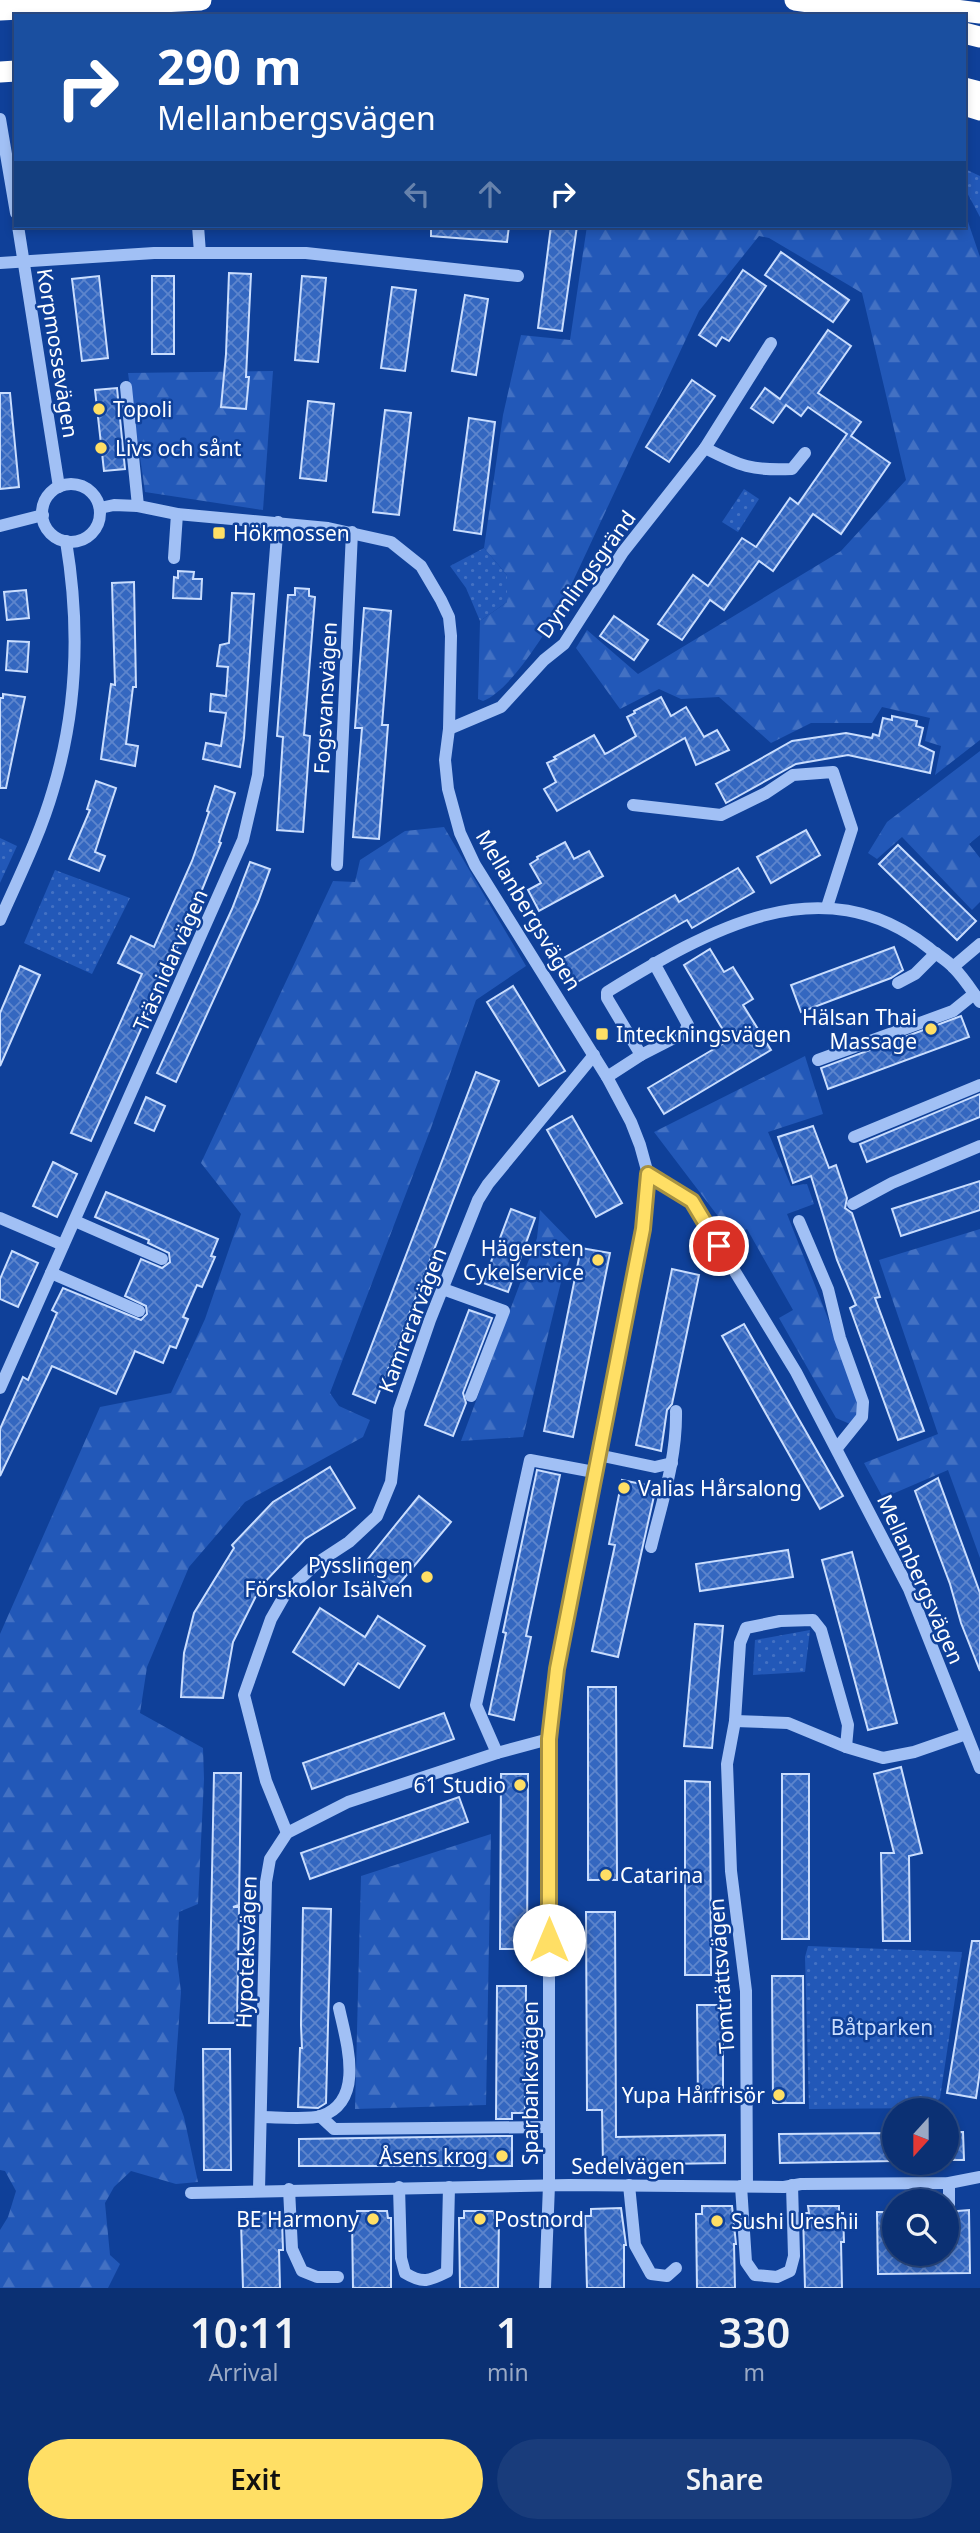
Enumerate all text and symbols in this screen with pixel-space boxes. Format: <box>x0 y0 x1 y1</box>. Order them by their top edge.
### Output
text: 290 m <box>157 33 302 99</box>
icon: right <box>42 42 133 133</box>
text: Mellanbergsvägen <box>157 96 436 139</box>
icon: left <box>398 175 436 213</box>
icon: ahead <box>471 175 509 213</box>
icon: right <box>544 175 582 213</box>
street label: Korpmossevägen <box>31 266 85 440</box>
place label: Topoli <box>113 395 172 423</box>
marker: Topoli <box>91 401 107 417</box>
place label: Livs och sånt <box>115 434 242 462</box>
marker: Livs och sånt <box>93 440 109 456</box>
street label: Dymlingsgränd <box>530 505 642 643</box>
place label: Hökmossen <box>233 519 350 547</box>
marker: Hökmossen <box>211 525 227 541</box>
street label: Fogsvansvägen <box>307 621 343 775</box>
street label: Mellanbergsvägen <box>470 824 588 996</box>
street label: Träsnidarvägen <box>126 885 214 1035</box>
place label: Hälsan Thai Massage <box>802 1003 917 1055</box>
place label: Inteckningsvägen <box>616 1020 791 1048</box>
marker: Hälsan Thai Massage <box>923 1021 939 1037</box>
marker: Inteckningsvägen <box>594 1026 610 1042</box>
pin <box>689 1216 749 1276</box>
icon: arrive <box>700 1227 738 1265</box>
place label: Hägersten Cykelservice <box>463 1234 584 1286</box>
street label: Kamrerarvägen <box>371 1243 453 1397</box>
marker: Hägersten Cykelservice <box>590 1252 606 1268</box>
place label: Valias Hårsalong <box>638 1474 802 1502</box>
marker: Valias Hårsalong <box>616 1480 632 1496</box>
street label: Mellanbergsvägen <box>871 1490 971 1668</box>
place label: Pysslingen Förskolor Isälven <box>245 1551 413 1603</box>
marker: Pysslingen Förskolor Isälven <box>419 1569 435 1585</box>
place label: 61 Studio <box>413 1771 506 1799</box>
marker: 61 Studio <box>512 1777 528 1793</box>
place label: Catarina <box>620 1861 703 1889</box>
marker: Catarina <box>598 1867 614 1883</box>
street label: Hypoteksvägen <box>229 1875 263 2029</box>
street label: Tomträttsvägen <box>702 1897 740 2055</box>
position arrow <box>512 1903 586 1977</box>
street label: Sparbanksvägen <box>516 2001 544 2165</box>
park label: Båtparken <box>831 2013 933 2041</box>
place label: Yupa Hårfrisör <box>622 2081 765 2109</box>
marker: Yupa Hårfrisör <box>771 2087 787 2103</box>
north arrow <box>882 2098 959 2175</box>
map controls <box>882 2098 959 2266</box>
place label: Åsens krog <box>379 2142 488 2170</box>
marker: Åsens krog <box>494 2148 510 2164</box>
street label: Sedelvägen <box>571 2152 685 2180</box>
button: search <box>882 2189 959 2266</box>
place label: BE Harmony <box>236 2205 359 2233</box>
place label: Postnord <box>494 2205 584 2233</box>
place label: Sushi Ureshii <box>731 2207 859 2235</box>
marker: BE Harmony <box>365 2211 381 2227</box>
marker: Postnord <box>472 2211 488 2227</box>
marker: Sushi Ureshii <box>709 2213 725 2229</box>
text: 10:11 <box>190 2303 297 2360</box>
text: 1 <box>496 2303 520 2360</box>
text: 330 <box>718 2303 790 2360</box>
text: Arrival <box>208 2356 279 2388</box>
text: min <box>487 2356 529 2388</box>
text: m <box>744 2356 765 2388</box>
button: Exit <box>28 2439 483 2519</box>
button: Share <box>497 2439 952 2519</box>

